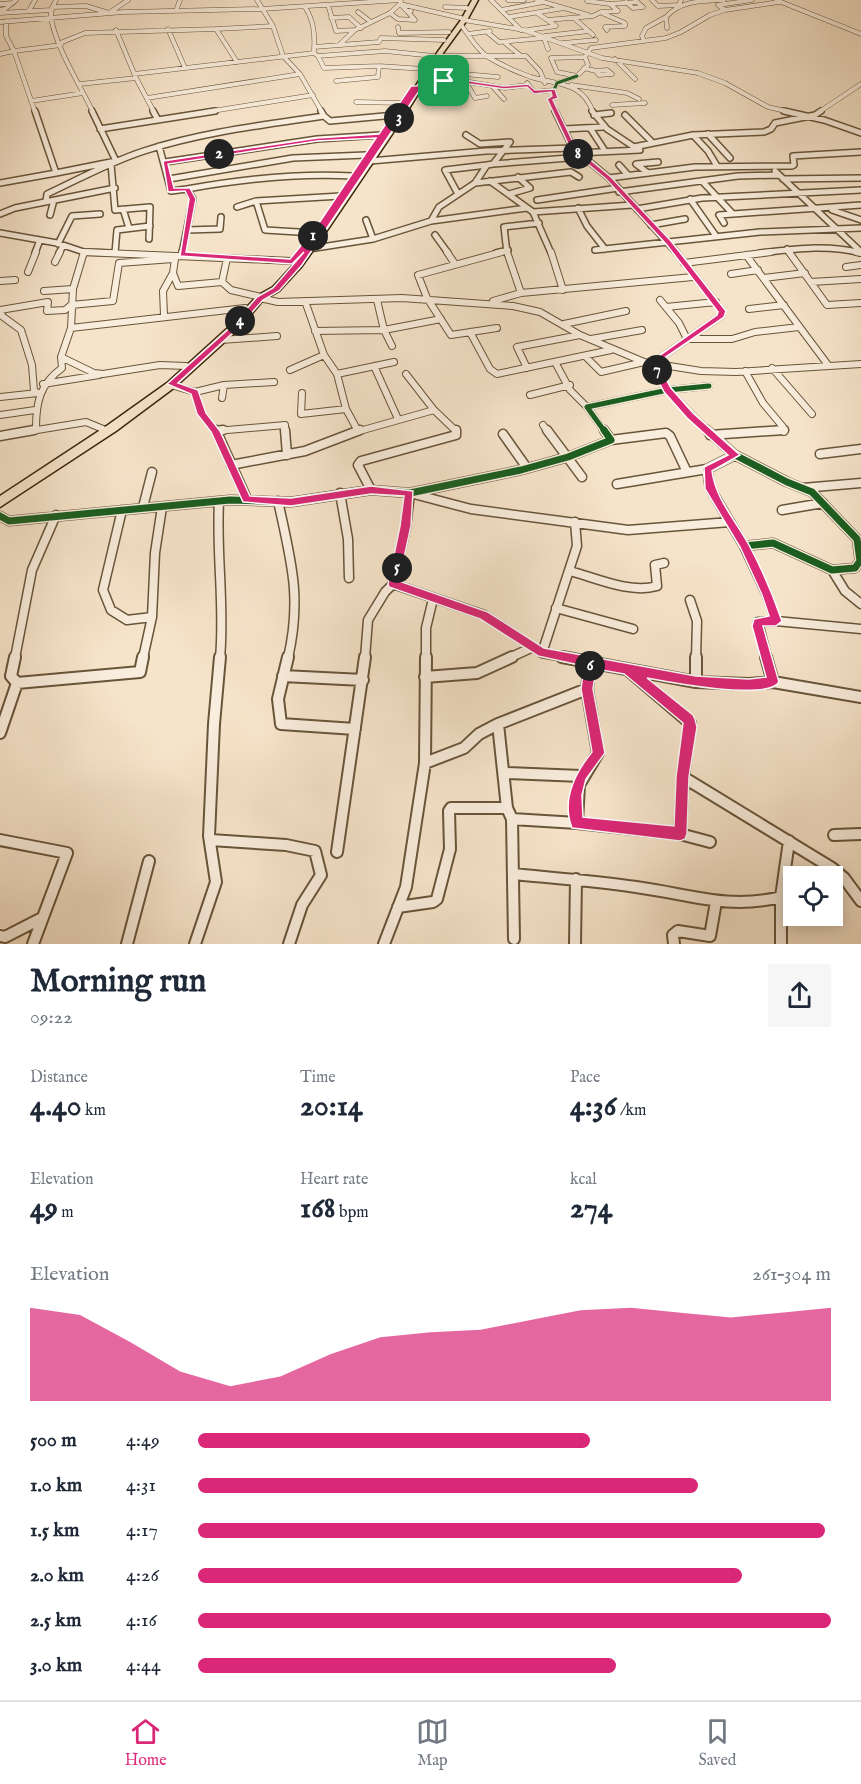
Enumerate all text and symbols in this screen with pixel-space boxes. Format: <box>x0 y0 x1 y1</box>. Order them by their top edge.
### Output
pin <box>418 55 469 106</box>
icon: arrive <box>427 64 460 97</box>
pin: 3 <box>384 103 414 133</box>
text: 3 <box>396 108 402 128</box>
pin: 2 <box>204 139 234 169</box>
pin: 8 <box>563 139 593 169</box>
text: 2 <box>215 144 223 164</box>
text: 8 <box>575 144 581 164</box>
pin: 1 <box>298 221 328 251</box>
text: 1 <box>310 226 316 246</box>
pin: 4 <box>225 306 255 336</box>
text: 4 <box>236 311 244 331</box>
pin: 7 <box>642 355 672 385</box>
text: 7 <box>653 360 661 380</box>
pin: 5 <box>382 553 412 583</box>
text: 5 <box>394 558 400 578</box>
pin: 6 <box>575 651 605 681</box>
text: 6 <box>587 656 593 676</box>
map controls <box>783 866 843 926</box>
button: locate <box>783 866 843 926</box>
text: Morning run <box>30 961 206 1003</box>
button: share <box>768 964 831 1027</box>
text: 09:22 <box>30 1005 73 1030</box>
text: Distance <box>30 1068 88 1088</box>
text: Time <box>300 1068 336 1088</box>
text: Pace <box>570 1068 600 1088</box>
text: 4.40 <box>30 1088 81 1126</box>
text: 20:14 <box>300 1088 363 1126</box>
text: 4:36 <box>570 1088 616 1126</box>
text: km <box>81 1101 106 1121</box>
text: /km <box>616 1101 646 1121</box>
text: Elevation <box>30 1170 93 1190</box>
text: Heart rate <box>300 1170 368 1190</box>
text: kcal <box>570 1170 597 1190</box>
text: 49 <box>30 1190 58 1228</box>
text: 168 <box>300 1190 336 1228</box>
text: 274 <box>570 1190 612 1228</box>
text: m <box>58 1203 74 1223</box>
text: bpm <box>336 1203 369 1223</box>
text: Elevation <box>30 1262 109 1287</box>
text: 261–304 m <box>752 1262 831 1287</box>
text: 500 m <box>30 1428 77 1453</box>
text: 4:49 <box>126 1428 160 1453</box>
text: 1.0 km <box>30 1473 82 1498</box>
text: 4:31 <box>126 1473 156 1498</box>
text: 1.5 km <box>30 1518 80 1543</box>
text: 4:17 <box>126 1518 158 1543</box>
text: 2.0 km <box>30 1563 84 1588</box>
text: 4:26 <box>126 1563 159 1588</box>
text: 2.5 km <box>30 1608 81 1633</box>
text: 4:16 <box>126 1608 157 1633</box>
text: 3.0 km <box>30 1653 82 1678</box>
text: 4:44 <box>126 1653 161 1678</box>
tab: Home <box>125 1715 167 1771</box>
tab: Map <box>416 1715 449 1771</box>
tab: Saved <box>698 1715 736 1771</box>

